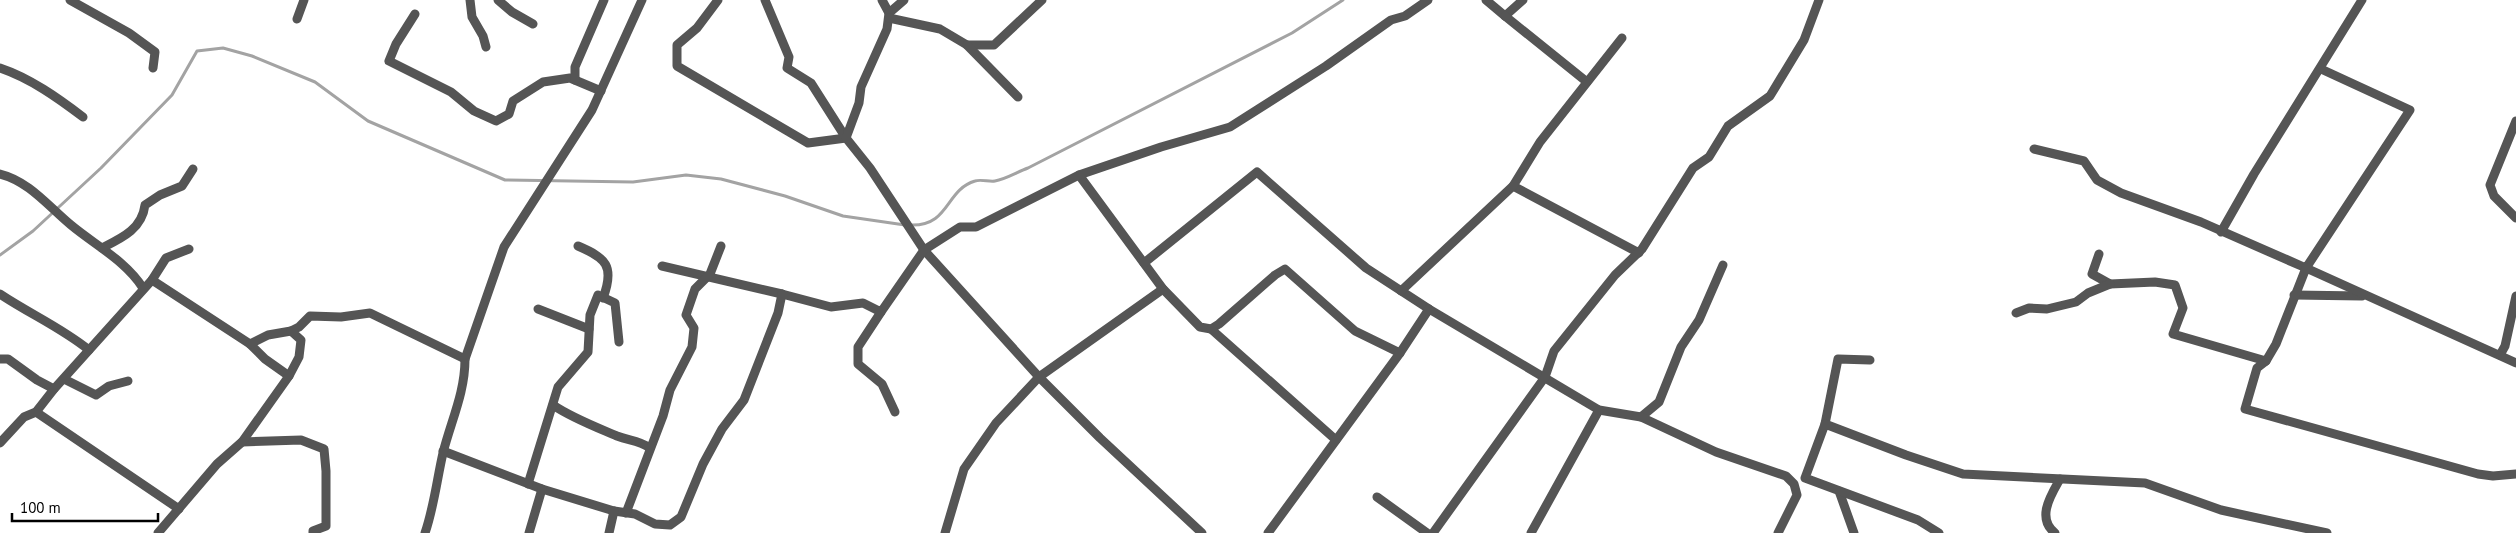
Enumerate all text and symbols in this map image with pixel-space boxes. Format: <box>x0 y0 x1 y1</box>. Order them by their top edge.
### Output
scale bar <box>12 490 159 522</box>
text: 100 m <box>20 498 61 517</box>

